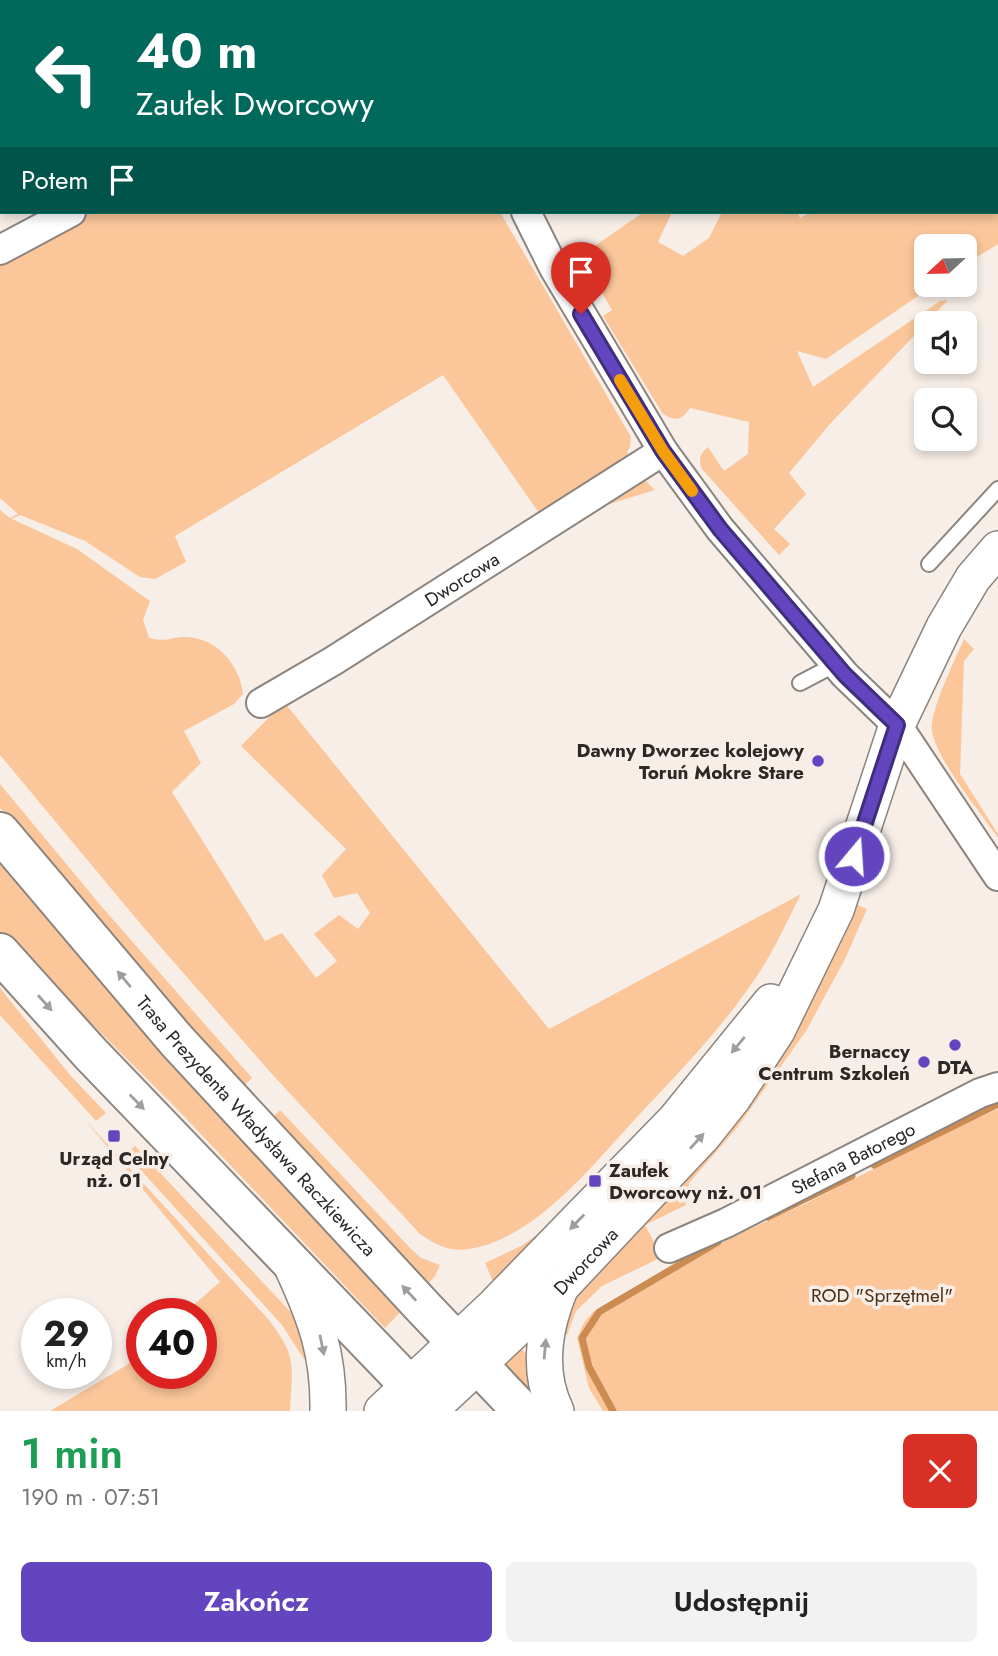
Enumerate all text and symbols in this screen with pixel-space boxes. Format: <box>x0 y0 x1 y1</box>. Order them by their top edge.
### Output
text: 40 m <box>136 16 258 86</box>
icon: left <box>21 28 112 119</box>
text: Zaułek Dworcowy <box>136 81 374 127</box>
text: Potem <box>21 161 89 199</box>
icon: arrive <box>103 161 141 199</box>
north arrow <box>914 234 976 298</box>
map controls <box>914 234 977 451</box>
pin <box>551 242 611 314</box>
icon: arrive <box>562 253 600 291</box>
button: sound <box>914 311 977 374</box>
button: search <box>914 388 977 451</box>
street label: Dworcowa <box>419 545 504 613</box>
place label: Dawny Dworzec kolejowy Toruń Mokre Stare <box>577 737 805 786</box>
marker: Dawny Dworzec kolejowy Toruń Mokre Stare <box>810 753 826 769</box>
position arrow <box>817 819 891 893</box>
one-way arrow <box>117 971 132 988</box>
street label: Trasa Prezydenta Władysława Raczkiewicza <box>130 990 383 1262</box>
one-way arrow <box>37 994 53 1012</box>
one-way arrow <box>731 1036 746 1053</box>
marker: DTA <box>947 1037 963 1053</box>
place label: Bernaccy Centrum Szkoleń <box>758 1038 911 1087</box>
marker: Bernaccy Centrum Szkoleń <box>916 1054 932 1070</box>
place label: DTA <box>937 1054 973 1081</box>
one-way arrow <box>129 1093 145 1110</box>
street label: Stefana Batorego <box>786 1115 920 1201</box>
marker: Urząd Celny nż. 01 <box>106 1128 122 1144</box>
one-way arrow <box>689 1132 705 1150</box>
place label: Urząd Celny nż. 01 <box>59 1145 170 1194</box>
place label: Zaułek Dworcowy nż. 01 <box>609 1157 762 1206</box>
marker: Zaułek Dworcowy nż. 01 <box>587 1173 603 1189</box>
one-way arrow <box>568 1214 585 1231</box>
street label: Dworcowa <box>547 1221 624 1301</box>
park label: ROD "Sprzętmel" <box>811 1282 953 1309</box>
one-way arrow <box>402 1285 418 1302</box>
speed limit sign: 40 <box>126 1298 217 1389</box>
text: 29 <box>43 1309 90 1359</box>
one-way arrow <box>317 1334 328 1356</box>
one-way arrow <box>540 1338 551 1360</box>
text: km/h <box>46 1348 87 1374</box>
text: 1 min <box>21 1423 123 1484</box>
button: close <box>903 1434 977 1508</box>
text: 190 m · 07:51 <box>21 1480 160 1514</box>
button: Zakończ <box>21 1562 492 1642</box>
button: Udostępnij <box>506 1562 977 1642</box>

